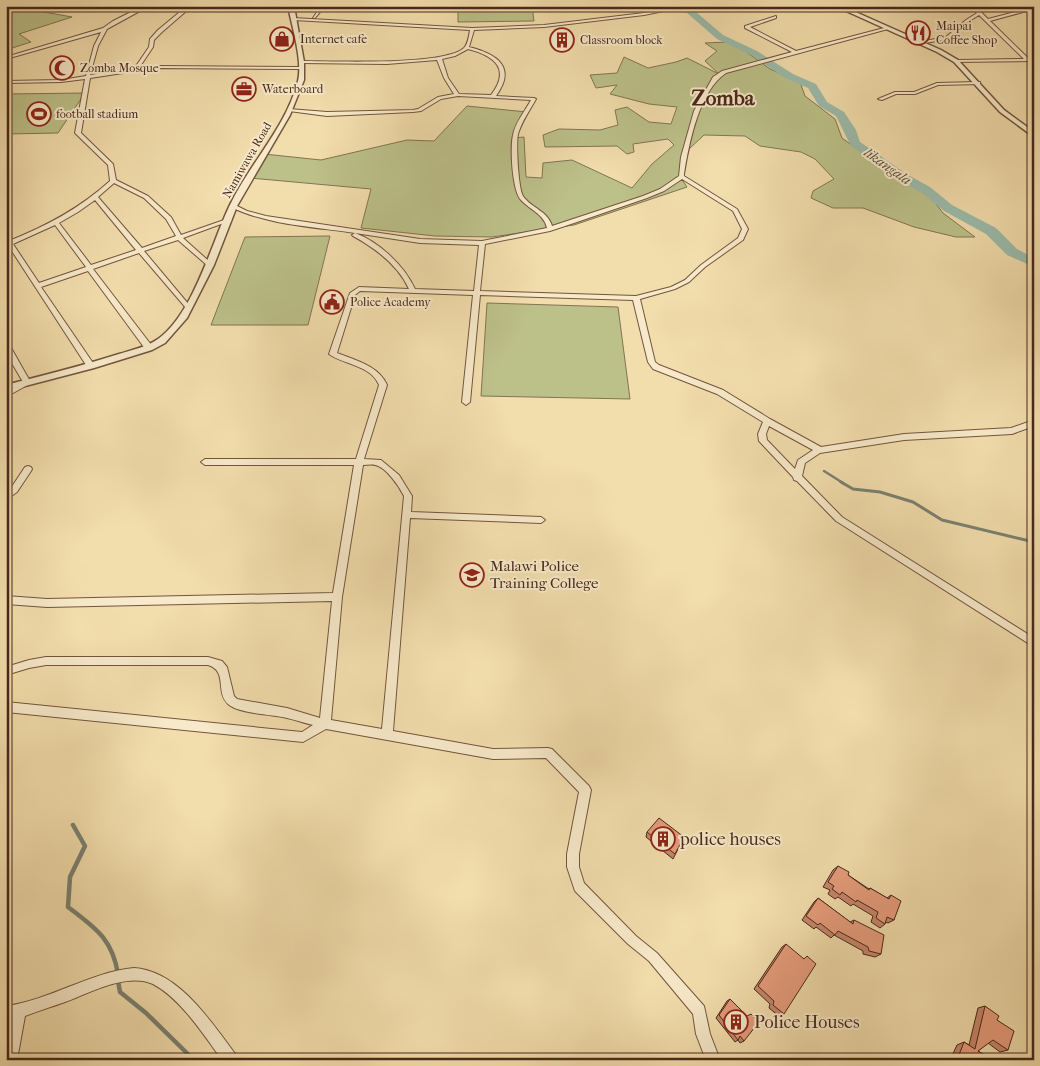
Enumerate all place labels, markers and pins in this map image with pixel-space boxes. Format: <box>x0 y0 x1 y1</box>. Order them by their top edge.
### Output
place label: Maipai Coffee Shop <box>936 19 998 47</box>
restaurant icon: Maipai Coffee Shop <box>905 20 931 46</box>
shop icon: Internet cafe <box>269 26 295 52</box>
building icon: Classroom block <box>549 27 575 53</box>
place label: Internet cafe <box>300 32 367 46</box>
place label: Classroom block <box>580 33 663 47</box>
mosque icon: Zomba Mosque <box>49 55 75 81</box>
place label: Zomba Mosque <box>80 61 159 75</box>
office icon: Waterboard <box>231 76 257 102</box>
place label: Waterboard <box>261 82 324 96</box>
sports icon: football stadium <box>26 101 52 127</box>
place label: football stadium <box>56 107 138 121</box>
public building icon: Police Academy <box>319 289 345 315</box>
place label: Police Academy <box>350 295 431 309</box>
place label: Malawi Police Training College <box>490 557 599 592</box>
school or university icon: Malawi Police Training College <box>459 562 485 588</box>
building icon: police houses <box>650 826 676 852</box>
place label: police houses <box>679 829 781 850</box>
building icon: Police Houses <box>723 1009 749 1035</box>
place label: Police Houses <box>754 1012 860 1033</box>

